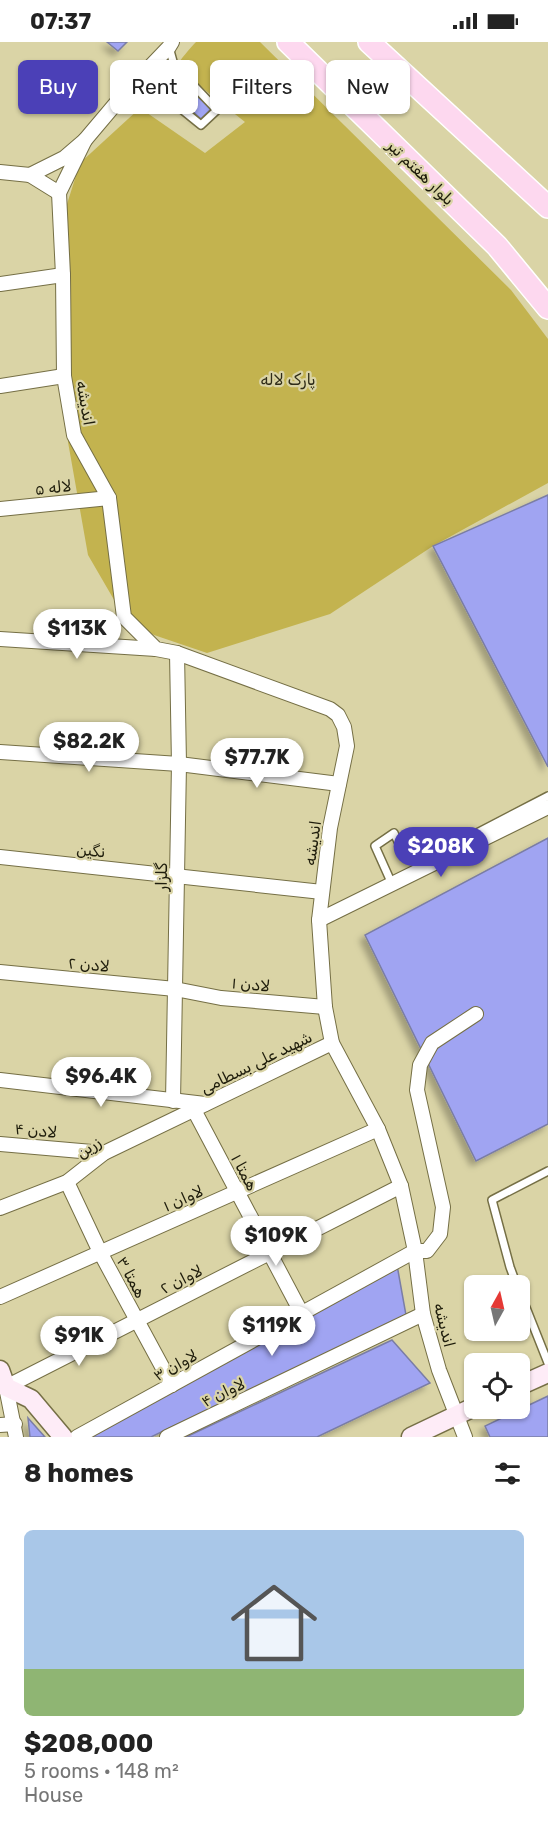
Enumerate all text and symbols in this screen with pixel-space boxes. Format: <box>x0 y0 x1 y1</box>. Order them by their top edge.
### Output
text: 07:37 <box>30 8 91 35</box>
chip: Buy <box>18 60 98 114</box>
chip: Rent <box>110 60 198 114</box>
chip: Filters <box>210 60 314 114</box>
chip: New <box>326 60 410 114</box>
street label: بلوار هفتم تیر <box>382 135 458 210</box>
park label: پارک لاله <box>261 370 316 390</box>
street label: اندیشه <box>72 379 99 427</box>
street label: لاله ۵ <box>34 476 72 499</box>
pin: $113K <box>35 609 119 660</box>
text: $113K <box>47 616 107 640</box>
pin: $82.2K <box>40 722 138 773</box>
text: $82.2K <box>53 729 125 753</box>
pin: $77.7K <box>208 738 306 789</box>
text: $77.7K <box>225 745 289 769</box>
street label: اندیشه <box>300 819 325 867</box>
pin: $208K <box>399 827 483 878</box>
text: $208K <box>408 834 474 858</box>
street label: نگین <box>75 840 106 861</box>
street label: گلزار <box>152 862 172 892</box>
street label: لادن ۲ <box>67 953 110 976</box>
street label: لادن ۱ <box>231 973 271 996</box>
street label: شهید علی بسطامی <box>197 1027 316 1099</box>
pin: $96.4K <box>52 1057 150 1108</box>
text: $96.4K <box>65 1064 137 1088</box>
street label: لادن ۴ <box>14 1119 58 1142</box>
street label: زرین <box>72 1132 105 1163</box>
street label: همتا ۱ <box>227 1151 262 1194</box>
street label: لاوان ۱ <box>160 1181 207 1217</box>
pin: $109K <box>234 1216 318 1267</box>
text: $109K <box>245 1223 307 1247</box>
street label: همتا ۳ <box>113 1253 150 1301</box>
street label: لاوان ۲ <box>157 1261 206 1299</box>
north arrow <box>464 1275 530 1341</box>
map controls <box>464 1275 530 1419</box>
street label: اندیشه <box>430 1301 459 1349</box>
pin: $119K <box>230 1306 314 1357</box>
text: $119K <box>242 1313 302 1337</box>
pin: $91K <box>43 1316 115 1367</box>
text: $91K <box>54 1323 104 1347</box>
street label: لاوان ۳ <box>150 1346 201 1386</box>
button: locate <box>464 1353 530 1419</box>
street label: لاوان ۴ <box>198 1374 249 1412</box>
icon: filters <box>491 1457 524 1490</box>
text: 8 homes <box>24 1458 134 1489</box>
icon: home <box>220 1569 328 1677</box>
text: $208,000 <box>24 1728 154 1759</box>
text: 5 rooms · 148 m² <box>24 1759 179 1783</box>
text: House <box>24 1783 83 1807</box>

